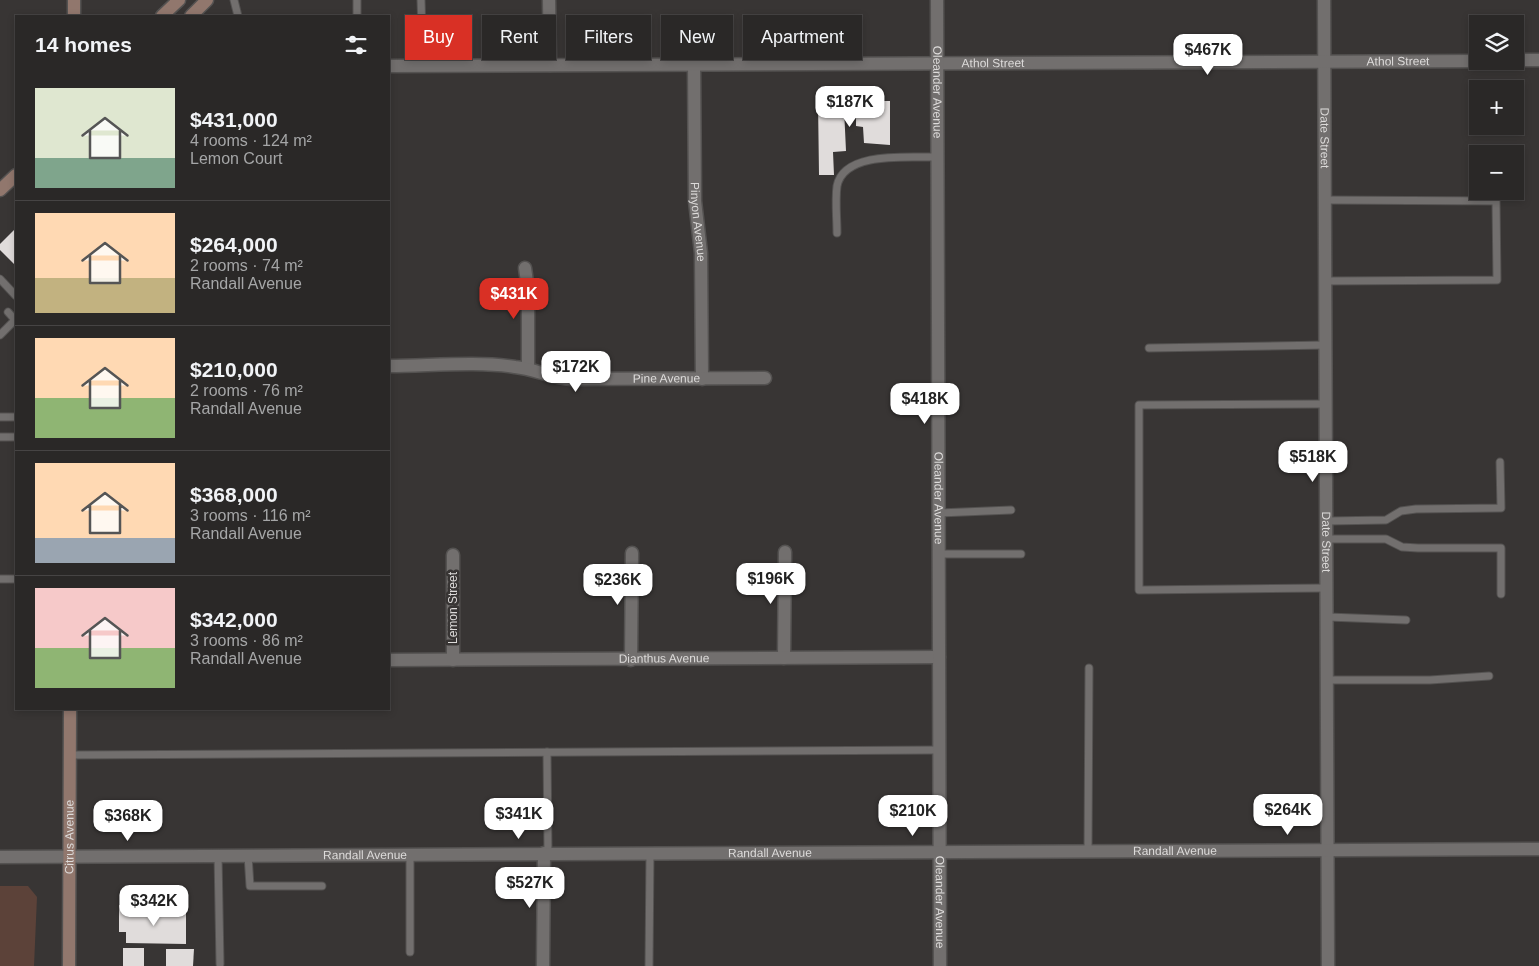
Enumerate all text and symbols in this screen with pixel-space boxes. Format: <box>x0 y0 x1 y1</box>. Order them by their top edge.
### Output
chip: Buy <box>405 15 472 60</box>
chip: Rent <box>482 15 556 60</box>
chip: Filters <box>566 15 651 60</box>
chip: New <box>661 15 733 60</box>
chip: Apartment <box>743 15 862 60</box>
map controls <box>1469 15 1524 200</box>
button: layers <box>1469 15 1524 70</box>
icon: filters <box>342 31 370 59</box>
text: 14 homes <box>35 33 132 56</box>
pin: $467K <box>1173 34 1243 76</box>
text: $467K <box>1184 41 1232 58</box>
street label: Oleander Avenue <box>930 46 944 139</box>
street label: Athol Street <box>1367 54 1430 69</box>
street label: Athol Street <box>962 56 1025 70</box>
button: + <box>1469 80 1524 135</box>
pin: $187K <box>815 86 885 128</box>
text: $187K <box>826 93 874 110</box>
icon: home <box>75 108 135 168</box>
text: $431,000 <box>190 108 278 131</box>
street label: Date Street <box>1317 108 1332 169</box>
text: 4 rooms · 124 m² <box>190 132 312 149</box>
button: − <box>1469 145 1524 200</box>
text: Lemon Court <box>190 150 283 167</box>
street label: Pinyon Avenue <box>688 182 708 262</box>
icon: home <box>75 233 135 293</box>
text: $264,000 <box>190 233 278 256</box>
text: 2 rooms · 74 m² <box>190 257 303 274</box>
text: Randall Avenue <box>190 275 302 292</box>
pin: $431K <box>479 278 549 320</box>
text: $431K <box>490 285 538 302</box>
pin: $172K <box>541 350 611 393</box>
icon: home <box>75 358 135 418</box>
text: $210,000 <box>190 358 278 381</box>
text: $172K <box>552 358 600 375</box>
street label: Pine Avenue <box>633 371 700 386</box>
text: 2 rooms · 76 m² <box>190 382 303 399</box>
pin: $418K <box>890 382 960 425</box>
text: $418K <box>901 390 949 407</box>
text: Randall Avenue <box>190 400 302 417</box>
pin: $518K <box>1278 440 1348 483</box>
text: $518K <box>1289 448 1337 465</box>
street label: Oleander Avenue <box>931 452 946 545</box>
icon: home <box>75 483 135 543</box>
text: $368,000 <box>190 483 278 506</box>
text: 3 rooms · 116 m² <box>190 507 311 524</box>
street label: Date Street <box>1319 512 1333 573</box>
text: Randall Avenue <box>190 525 302 542</box>
pin: $196K <box>736 562 806 605</box>
pin: $236K <box>583 564 653 606</box>
text: $196K <box>747 570 795 587</box>
street label: Lemon Street <box>446 571 460 644</box>
text: $236K <box>594 571 642 588</box>
icon: home <box>75 608 135 668</box>
text: $342,000 <box>190 608 278 631</box>
text: 3 rooms · 86 m² <box>190 632 303 649</box>
text: Randall Avenue <box>190 650 302 667</box>
street label: Dianthus Avenue <box>619 651 710 666</box>
pin: $210K <box>878 794 948 837</box>
pin: $264K <box>1253 794 1323 836</box>
pin: $341K <box>484 798 554 840</box>
street label: Citrus Avenue <box>62 799 77 874</box>
pin: $368K <box>93 800 163 842</box>
text: $264K <box>1264 801 1312 818</box>
text: $210K <box>889 802 937 819</box>
text: $341K <box>495 805 543 822</box>
text: $368K <box>104 807 152 824</box>
street label: Randall Avenue <box>1133 844 1217 858</box>
street label: Randall Avenue <box>728 846 812 860</box>
street label: Randall Avenue <box>323 848 407 862</box>
street label: Oleander Avenue <box>933 856 947 949</box>
pin: $527K <box>495 866 565 909</box>
text: $527K <box>506 874 554 891</box>
pin: $342K <box>119 884 189 927</box>
text: $342K <box>130 892 178 909</box>

